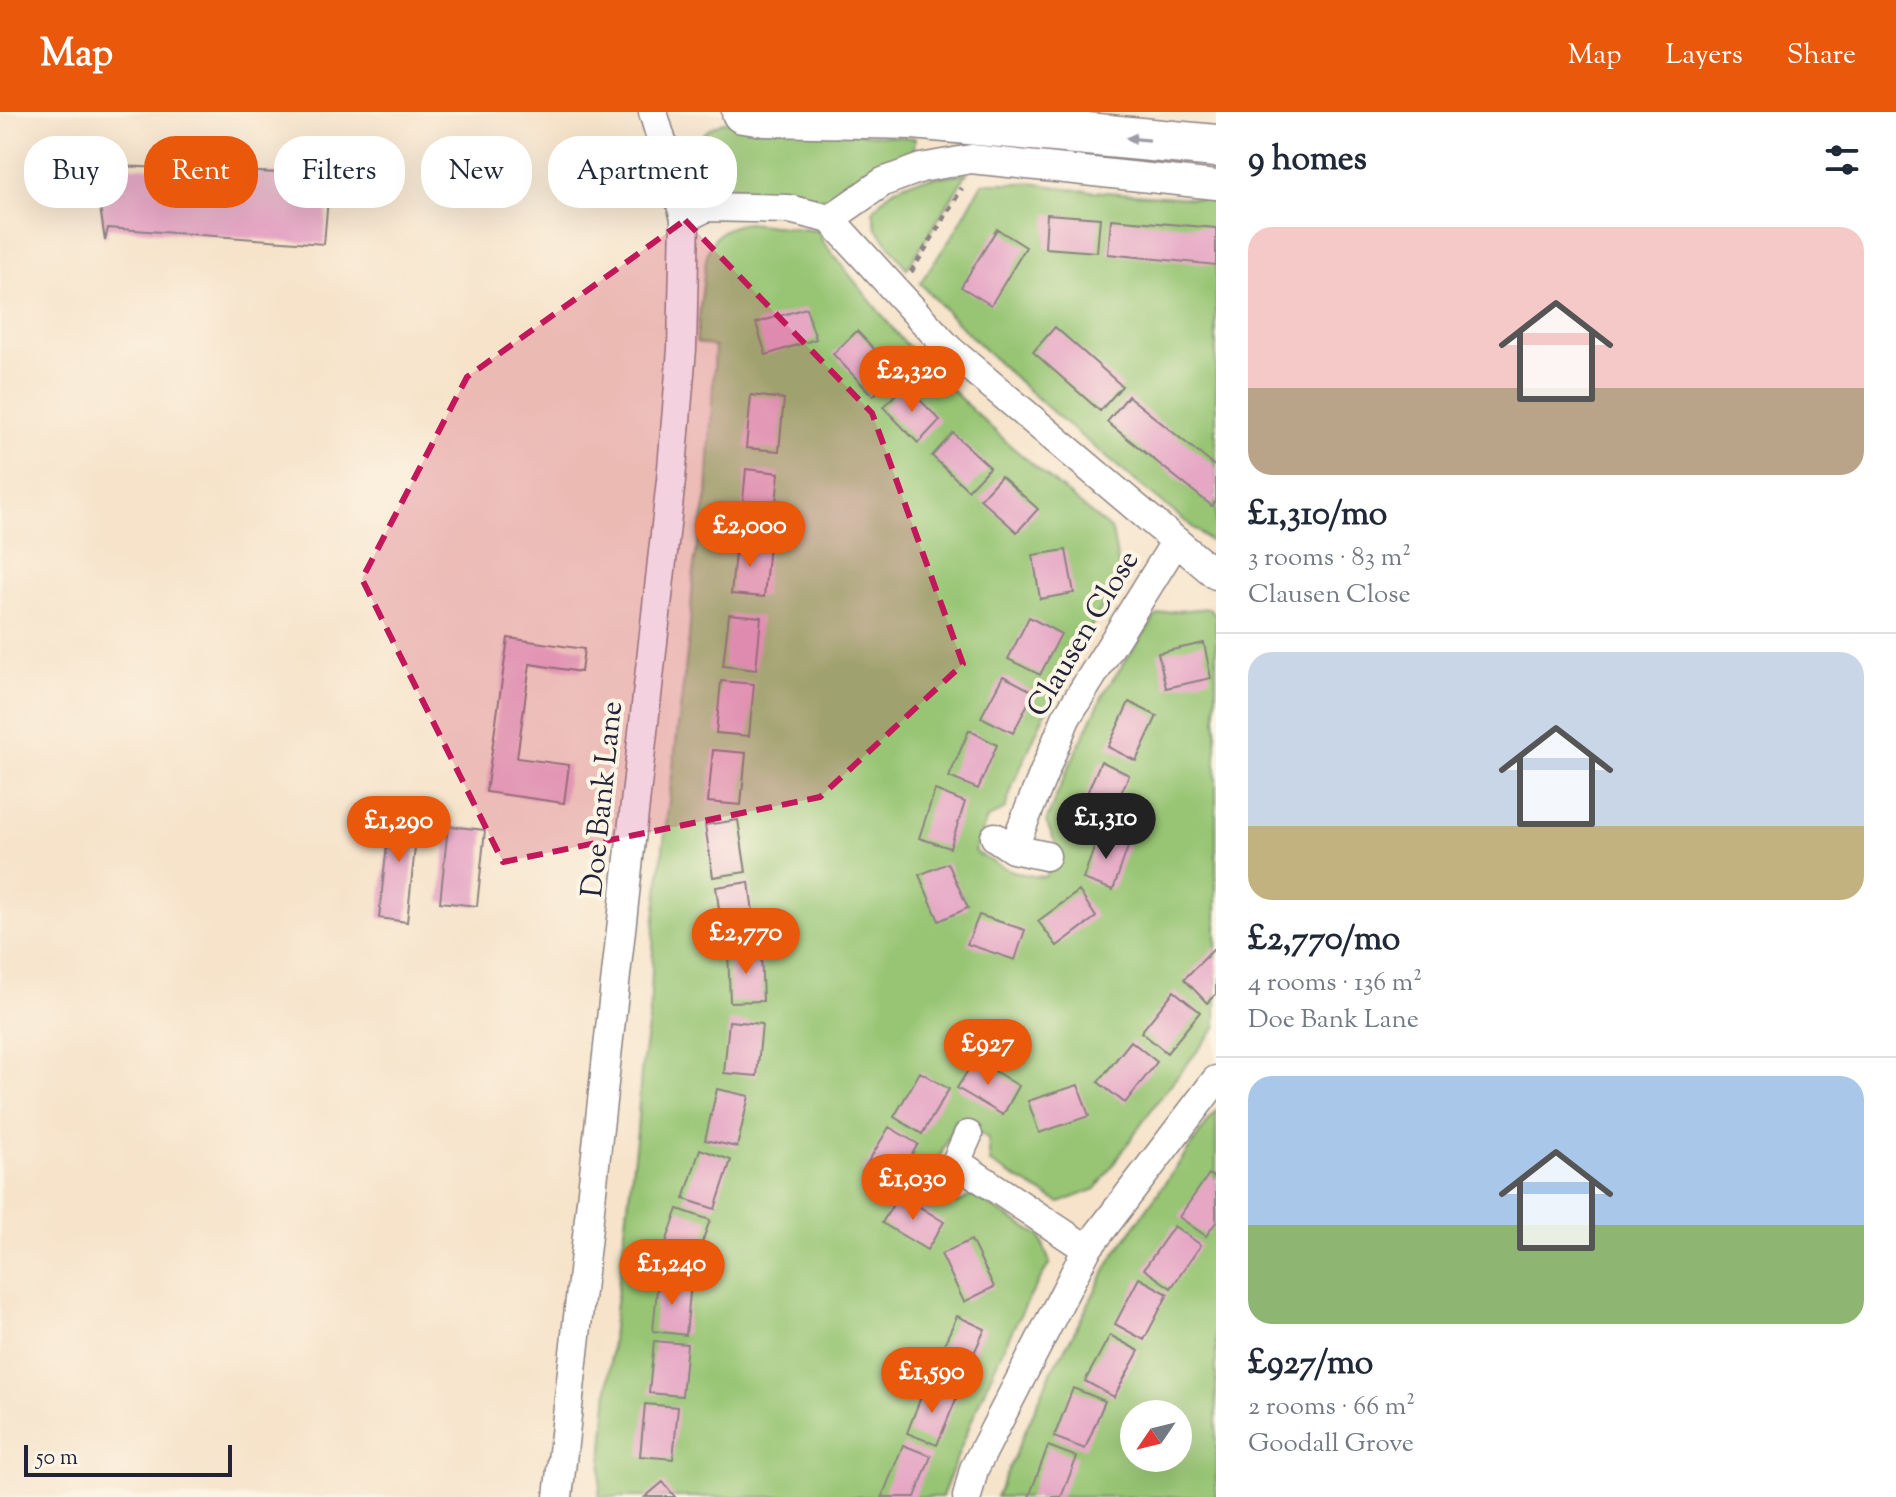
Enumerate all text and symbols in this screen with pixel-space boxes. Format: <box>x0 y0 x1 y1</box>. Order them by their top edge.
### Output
text: Map <box>40 29 113 83</box>
text: Map <box>1568 36 1621 76</box>
text: Layers <box>1665 36 1743 76</box>
text: Share <box>1787 36 1856 76</box>
one-way arrow <box>1125 132 1150 145</box>
chip: Buy <box>24 136 128 208</box>
chip: Rent <box>144 136 258 208</box>
chip: Filters <box>274 136 405 208</box>
chip: New <box>421 136 532 208</box>
chip: Apartment <box>548 136 737 208</box>
text: 9 homes <box>1248 136 1367 185</box>
icon: filters <box>1820 138 1864 182</box>
icon: home <box>1484 279 1628 423</box>
pin: £2,320 <box>847 346 977 414</box>
text: £2,320 <box>877 353 947 390</box>
text: £1,310/mo <box>1248 491 1387 540</box>
pin: £2,000 <box>685 501 815 569</box>
text: £2,000 <box>713 508 787 545</box>
text: 3 rooms · 83 m² <box>1248 540 1411 577</box>
street label: Clausen Close <box>1017 543 1151 726</box>
text: Clausen Close <box>1248 577 1411 614</box>
street label: Doe Bank Lane <box>572 699 635 900</box>
icon: home <box>1484 704 1628 848</box>
pin: £1,310 <box>1041 793 1171 861</box>
pin: £1,290 <box>334 796 464 864</box>
text: £1,310 <box>1075 800 1137 837</box>
text: £1,290 <box>365 803 433 840</box>
pin: £2,770 <box>681 908 811 976</box>
text: £2,770 <box>710 915 782 952</box>
text: £2,770/mo <box>1248 916 1400 965</box>
text: 4 rooms · 136 m² <box>1248 965 1422 1002</box>
text: Doe Bank Lane <box>1248 1002 1419 1039</box>
pin: £927 <box>941 1019 1035 1087</box>
text: £927 <box>962 1026 1014 1063</box>
icon: home <box>1484 1128 1628 1272</box>
pin: £1,030 <box>848 1154 978 1222</box>
text: £1,030 <box>880 1161 946 1198</box>
pin: £1,240 <box>607 1239 737 1307</box>
text: £1,240 <box>638 1246 706 1283</box>
text: £927/mo <box>1248 1340 1373 1389</box>
pin: £1,590 <box>867 1347 997 1415</box>
text: £1,590 <box>899 1354 965 1391</box>
text: 2 rooms · 66 m² <box>1248 1389 1415 1426</box>
north arrow <box>1120 1400 1192 1472</box>
map controls <box>1120 1400 1192 1472</box>
text: Goodall Grove <box>1248 1426 1414 1463</box>
scale bar <box>24 1441 232 1477</box>
text: 50 m <box>36 1443 78 1475</box>

